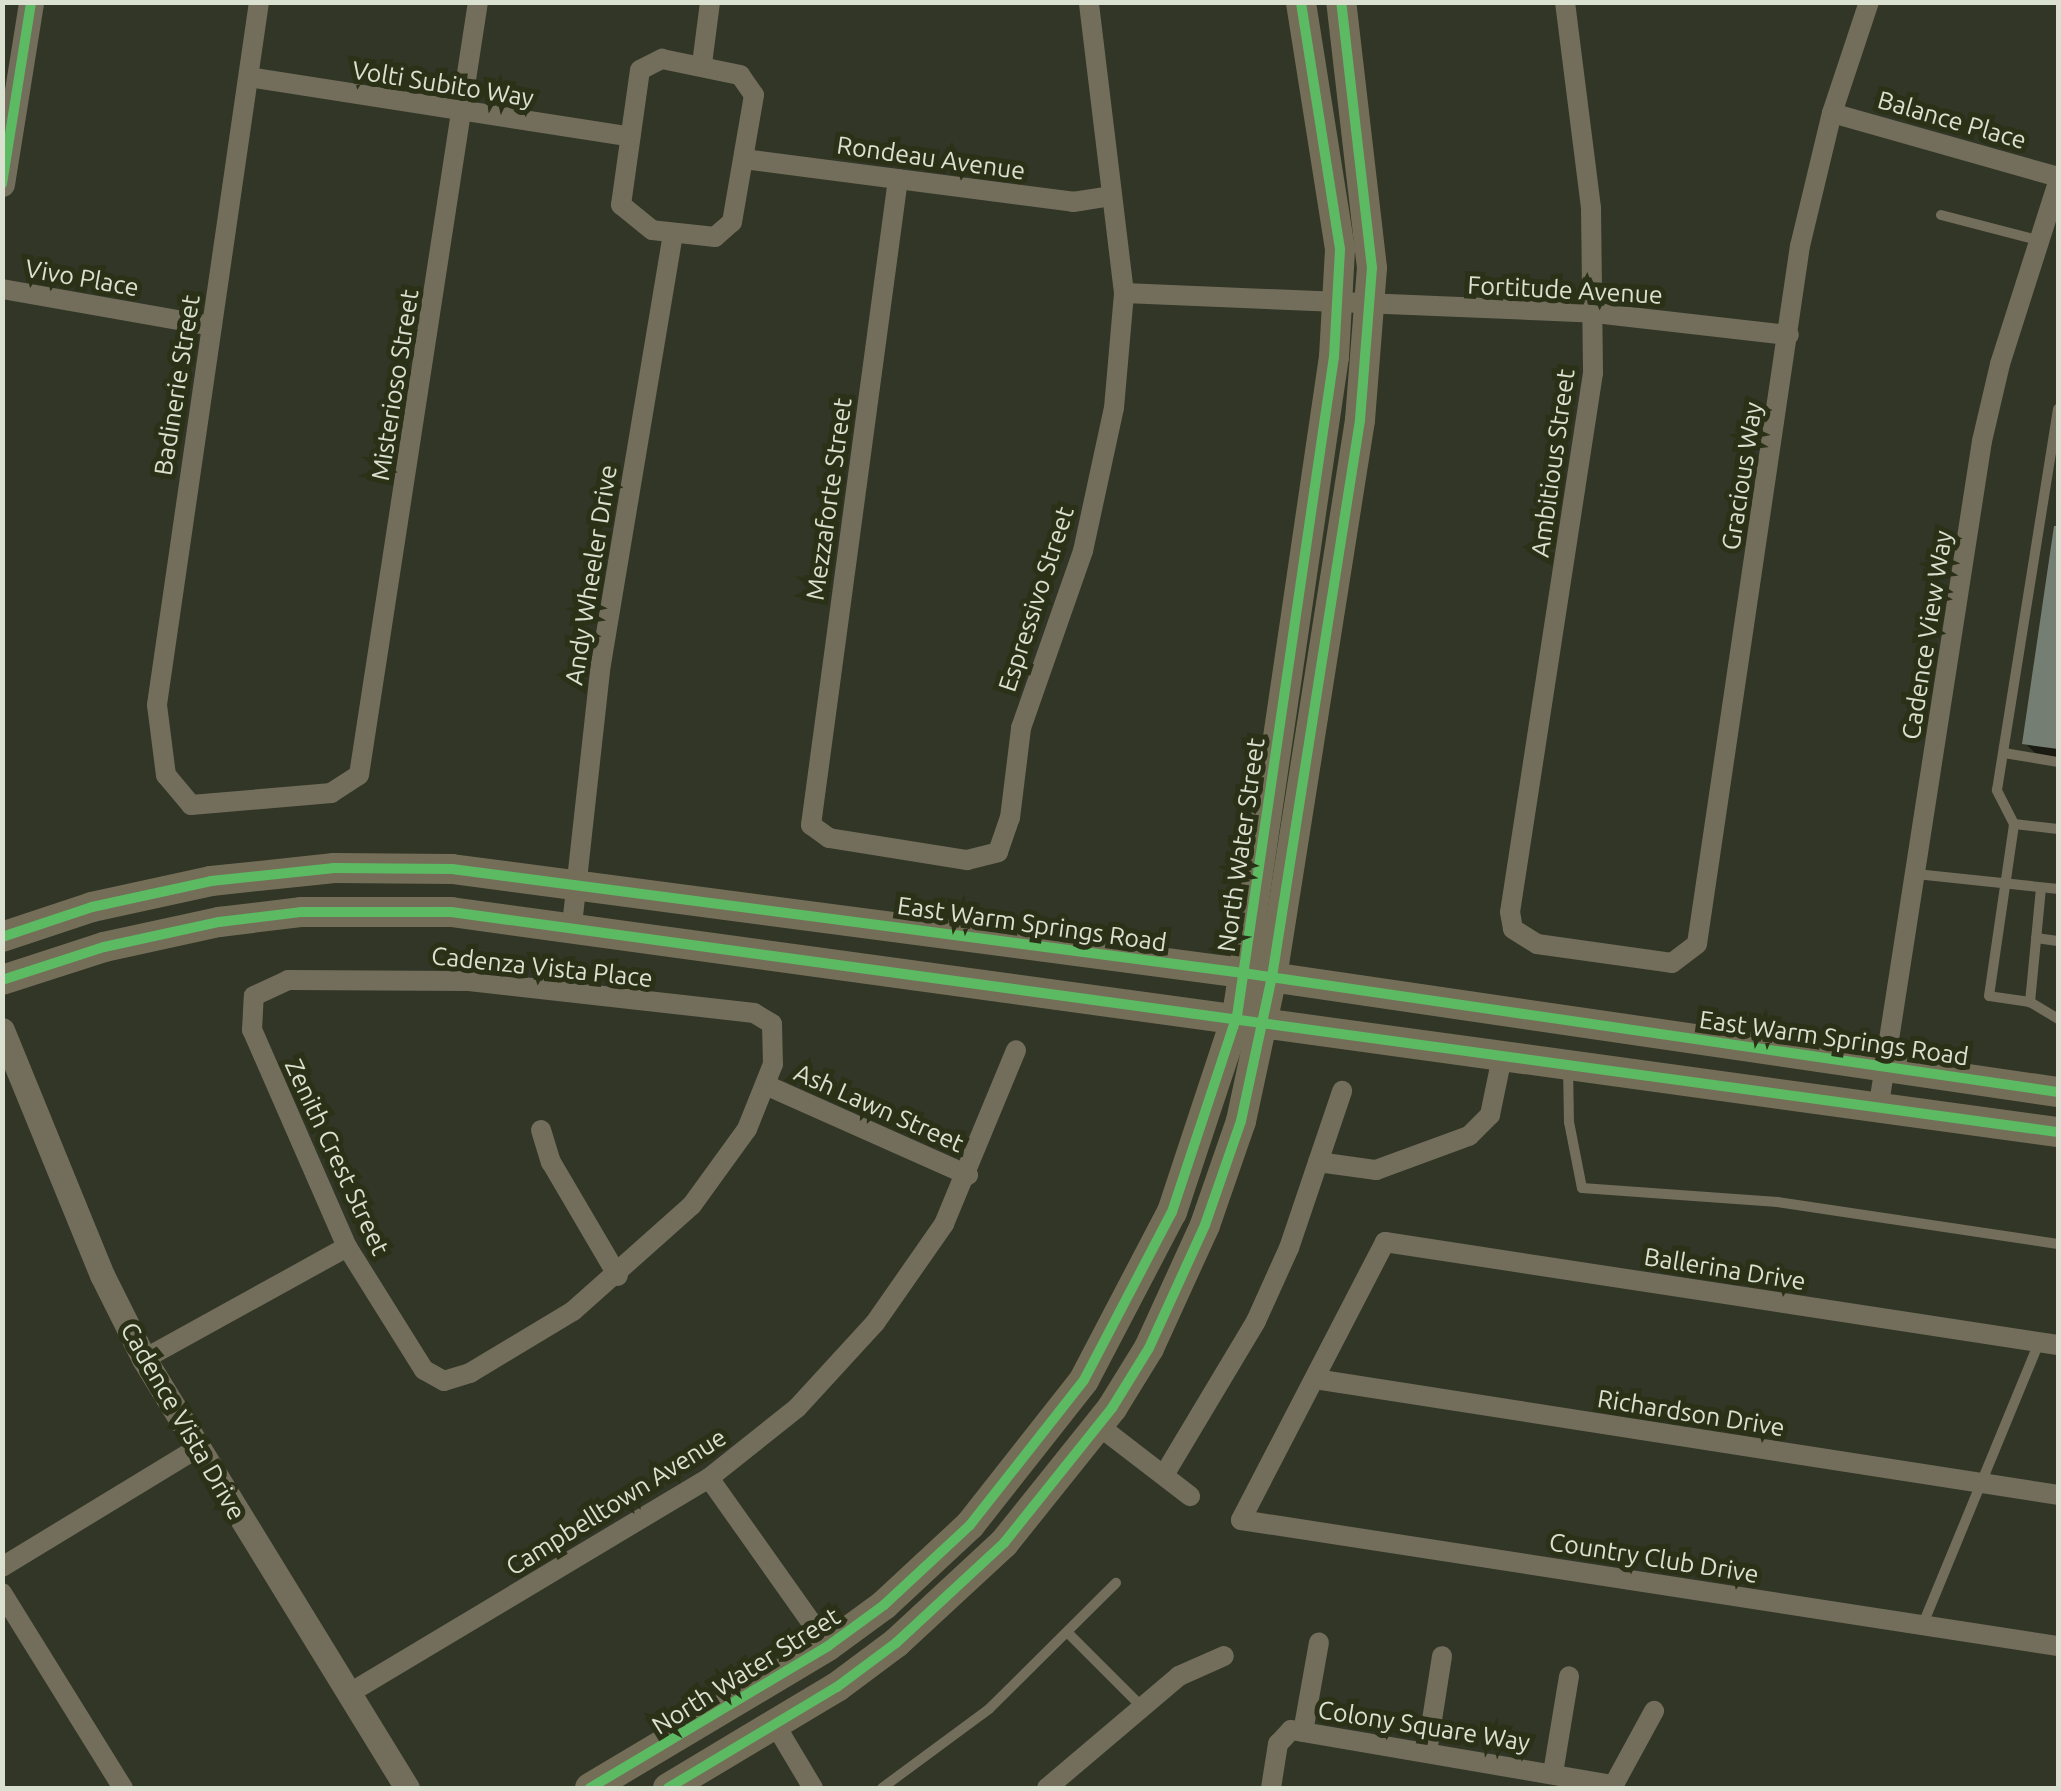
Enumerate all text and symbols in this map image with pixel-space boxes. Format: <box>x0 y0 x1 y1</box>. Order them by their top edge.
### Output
street label: Volti Subito Way <box>350 55 536 113</box>
street label: Balance Place <box>1874 84 2030 156</box>
street label: Rondeau Avenue <box>835 130 1027 186</box>
street label: Vivo Place <box>23 253 141 303</box>
street label: Fortitude Avenue <box>1467 270 1663 310</box>
street label: Misterioso Street <box>365 287 425 483</box>
street label: Badinerie Street <box>148 293 206 477</box>
street label: Ambitious Street <box>1525 367 1581 559</box>
street label: Mezzaforte Street <box>800 396 858 602</box>
street label: Gracious Way <box>1715 400 1769 552</box>
street label: Andy Wheeler Drive <box>559 463 623 687</box>
street label: Espressivo Street <box>992 503 1080 695</box>
street label: Cadence View Way <box>1896 528 1958 742</box>
street label: North Water Street <box>1211 736 1271 954</box>
street label: East Warm Springs Road <box>895 890 1169 958</box>
street label: Cadenza Vista Place <box>430 940 654 994</box>
street label: East Warm Springs Road <box>1697 1004 1971 1072</box>
street label: Zenith Crest Street <box>278 1054 396 1260</box>
street label: Ash Lawn Street <box>790 1057 968 1159</box>
street label: Ballerina Drive <box>1642 1241 1808 1297</box>
street label: Cadence Vista Drive <box>114 1317 252 1525</box>
street label: Richardson Drive <box>1595 1383 1787 1443</box>
street label: Campbelltown Avenue <box>500 1422 732 1582</box>
street label: Country Club Drive <box>1547 1527 1761 1589</box>
street label: North Water Street <box>647 1601 845 1741</box>
street label: Colony Square Way <box>1316 1694 1532 1758</box>

